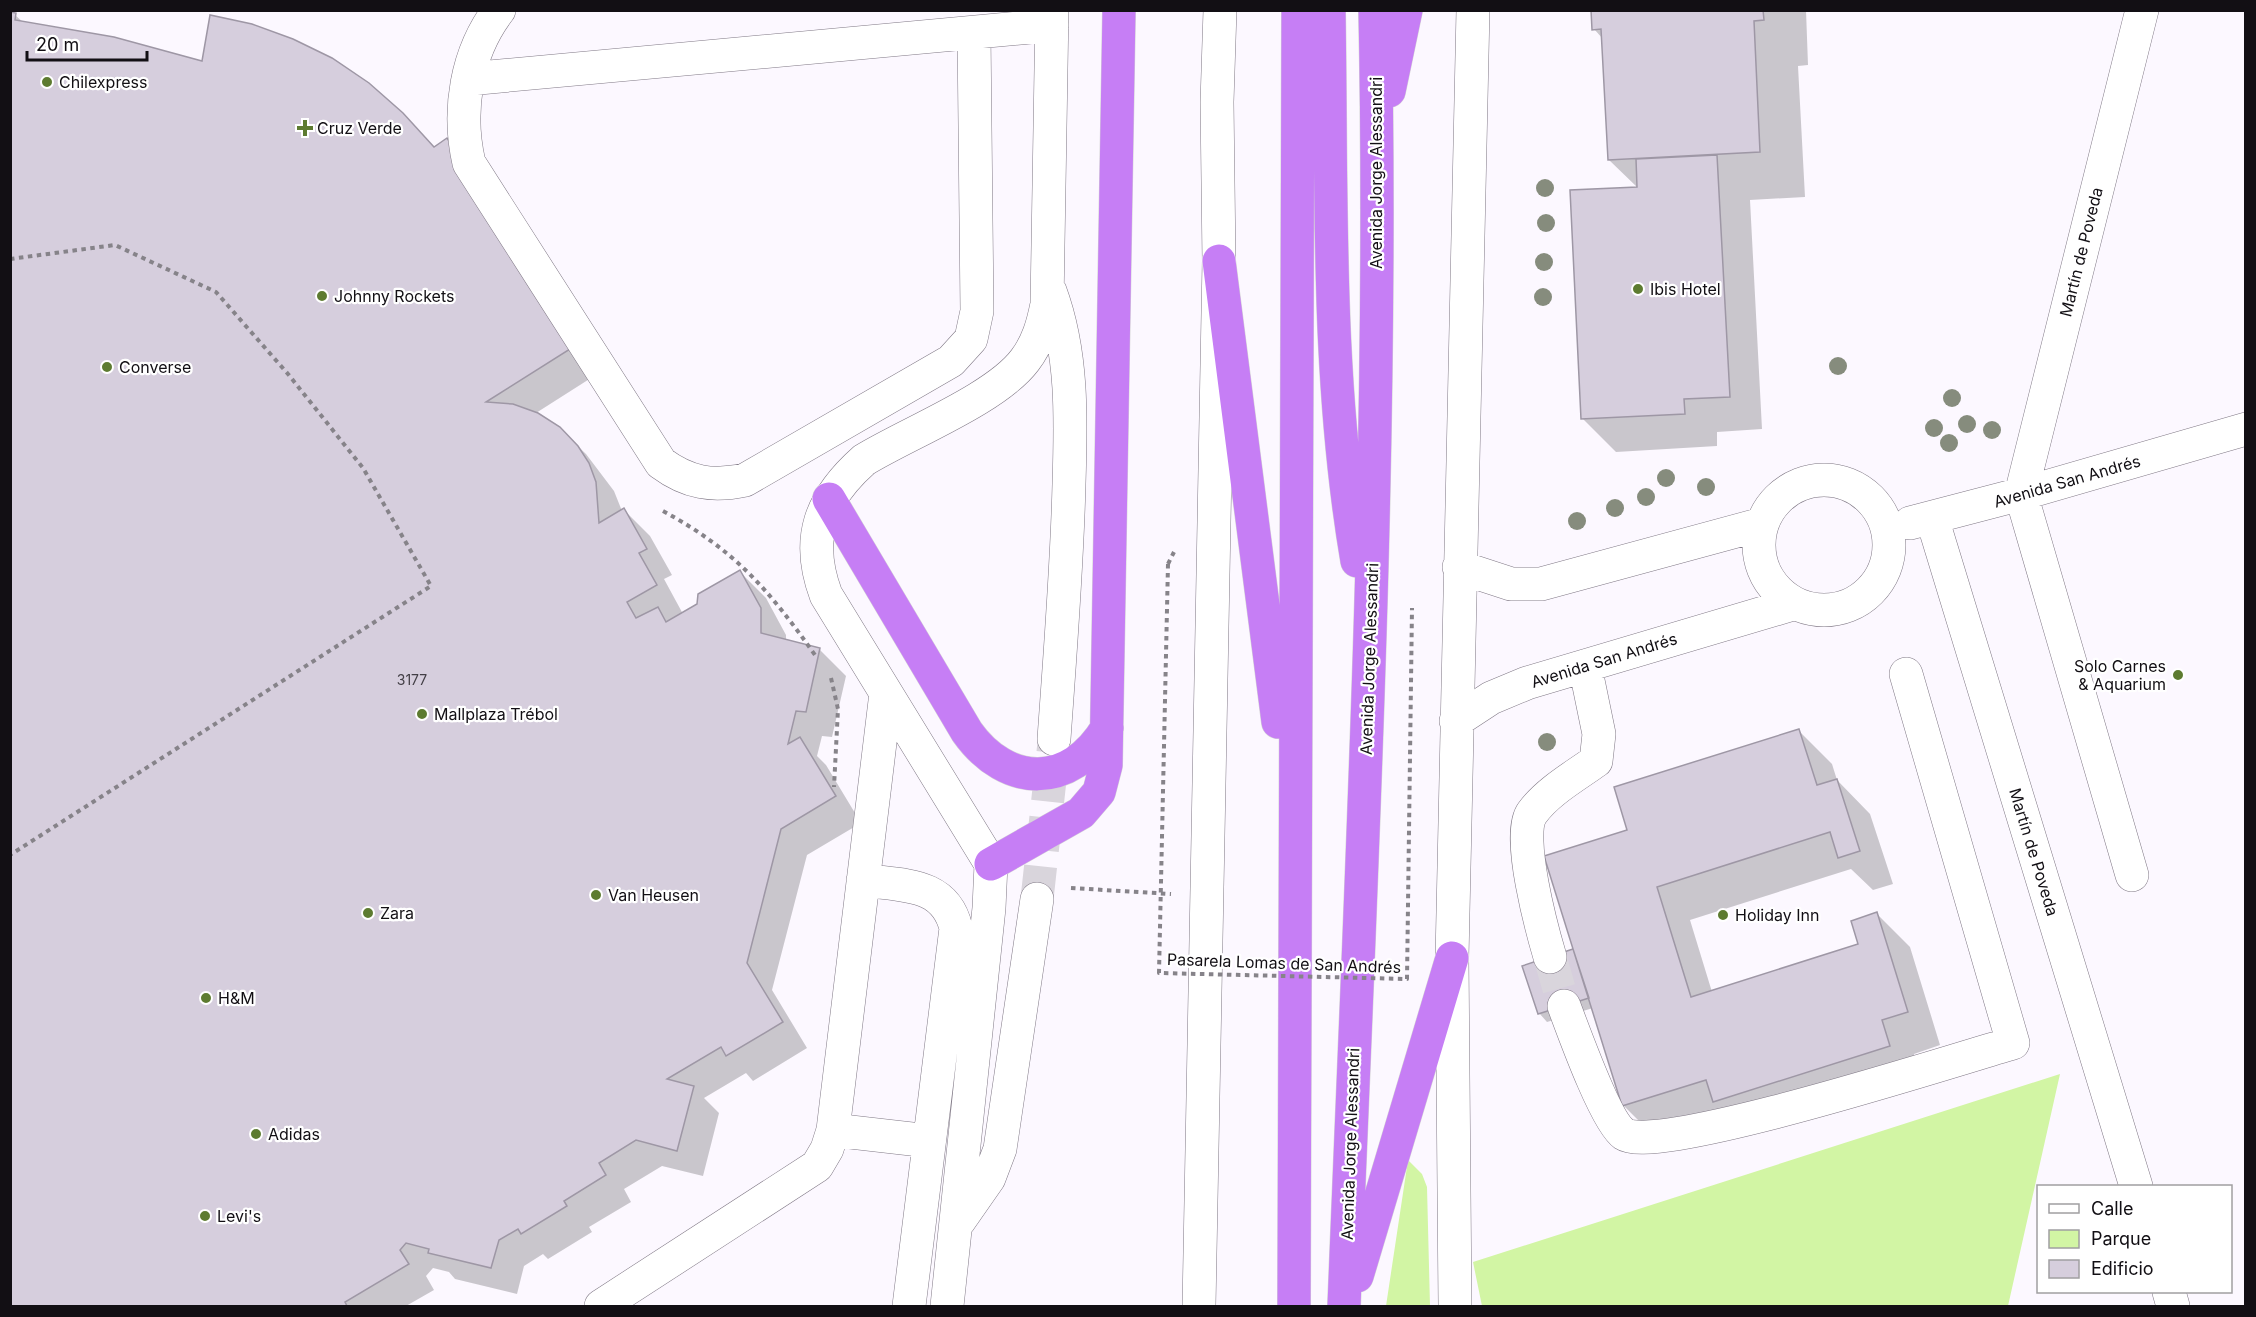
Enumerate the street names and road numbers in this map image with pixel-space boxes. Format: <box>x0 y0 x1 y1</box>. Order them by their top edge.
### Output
street label: Avenida Jorge Alessandri <box>1366 77 1386 269</box>
street label: Martín de Poveda <box>2055 185 2107 319</box>
street label: Avenida San Andrés <box>1991 450 2143 512</box>
street label: Avenida Jorge Alessandri <box>1356 563 1382 755</box>
street label: Avenida San Andrés <box>1529 628 1679 692</box>
street label: Martín de Poveda <box>2005 786 2063 918</box>
street label: Pasarela Lomas de San Andrés <box>1167 949 1401 977</box>
street label: Avenida Jorge Alessandri <box>1337 1048 1363 1240</box>

